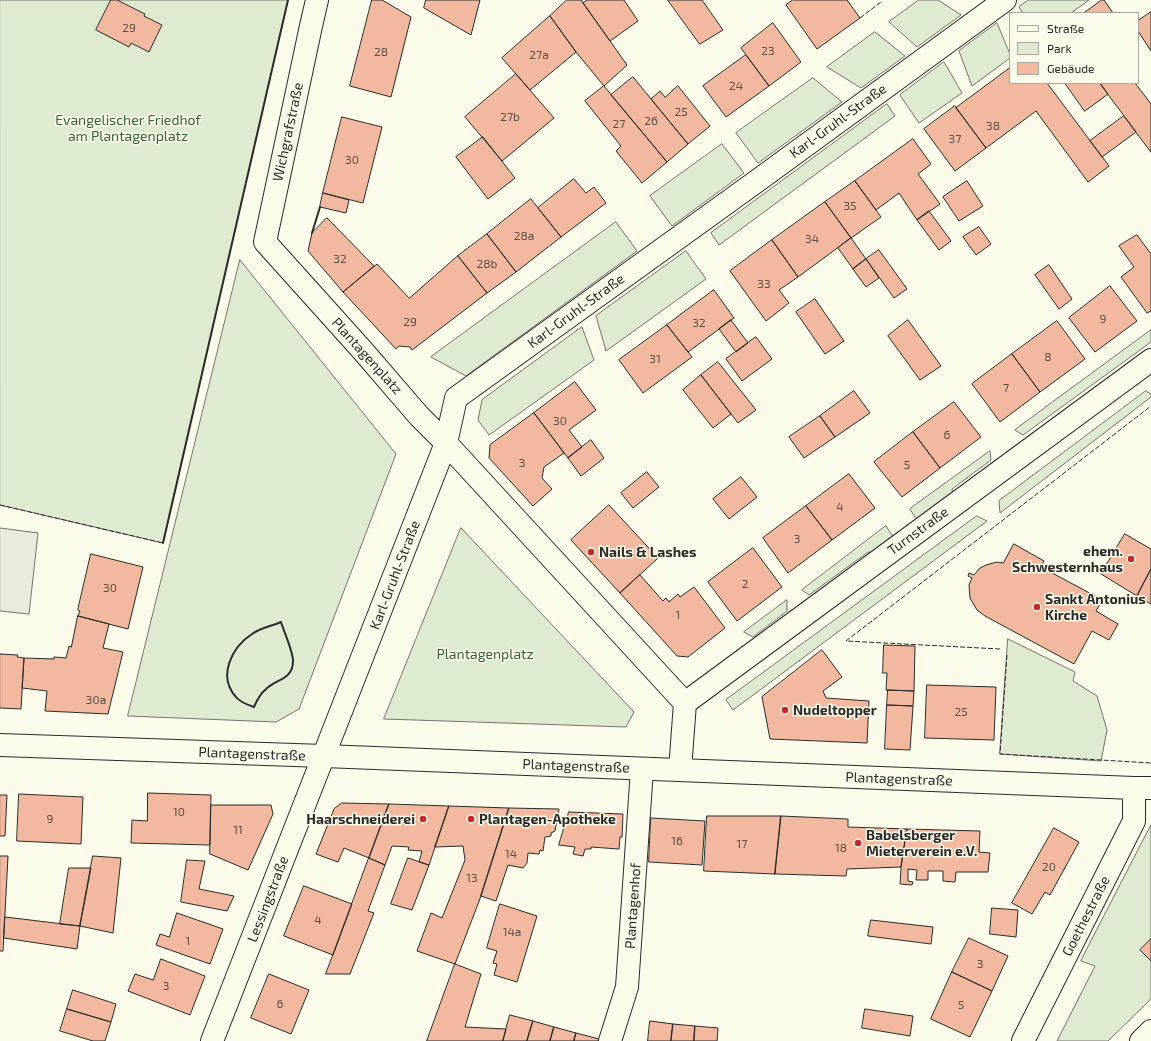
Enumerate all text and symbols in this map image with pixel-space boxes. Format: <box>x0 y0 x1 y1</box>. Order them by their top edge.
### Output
legend <box>1009 12 1139 84</box>
house number: 29 <box>122 21 136 35</box>
text: Straße <box>1047 21 1084 35</box>
text: Park <box>1047 41 1072 55</box>
house number: 23 <box>761 44 775 58</box>
house number: 28 <box>374 45 388 59</box>
house number: 27a <box>529 48 549 62</box>
text: Gebäude <box>1047 61 1095 75</box>
house number: 24 <box>729 79 743 93</box>
street label: Karl-Gruhl-Straße <box>786 80 890 162</box>
street label: Wichgrafstraße <box>269 81 307 183</box>
house number: 25 <box>674 105 688 119</box>
house number: 27b <box>500 110 520 124</box>
park label: Evangelischer Friedhof am Plantagenplatz <box>55 112 201 144</box>
house number: 26 <box>644 114 658 128</box>
house number: 27 <box>613 117 625 131</box>
house number: 38 <box>986 119 1000 133</box>
house number: 37 <box>949 132 961 146</box>
house number: 30 <box>345 153 359 167</box>
house number: 35 <box>843 199 857 213</box>
house number: 28a <box>514 229 534 243</box>
house number: 34 <box>805 232 819 246</box>
house number: 32 <box>333 252 347 266</box>
house number: 28b <box>477 257 497 271</box>
street label: Karl-Gruhl-Straße <box>524 270 628 352</box>
house number: 33 <box>757 277 771 291</box>
house number: 9 <box>1100 312 1106 326</box>
street label: Plantagenplatz <box>328 314 406 398</box>
house number: 29 <box>403 315 417 329</box>
house number: 32 <box>692 316 706 330</box>
house number: 8 <box>1044 350 1052 364</box>
house number: 31 <box>649 352 661 366</box>
house number: 7 <box>1003 381 1009 395</box>
house number: 30 <box>553 414 567 428</box>
house number: 6 <box>944 428 950 442</box>
house number: 3 <box>519 456 525 470</box>
house number: 5 <box>904 458 910 472</box>
house number: 4 <box>836 500 844 514</box>
street label: Turnstraße <box>884 503 952 559</box>
street label: Karl-Gruhl-Straße <box>366 518 424 632</box>
house number: 3 <box>794 532 800 546</box>
place label: ehem. Schwesternhaus <box>1012 543 1123 576</box>
place label: Nails & Lashes <box>599 544 696 560</box>
marker: Nails & Lashes <box>586 547 596 557</box>
marker: ehem. Schwesternhaus <box>1126 554 1136 564</box>
house number: 2 <box>742 577 748 591</box>
house number: 30 <box>103 581 117 595</box>
place label: Sankt Antonius Kirche <box>1045 591 1146 624</box>
marker: Sankt Antonius Kirche <box>1032 602 1042 612</box>
house number: 1 <box>676 608 680 622</box>
park label: Plantagenplatz <box>436 646 534 662</box>
house number: 30a <box>86 693 106 707</box>
place label: Nudeltopper <box>793 702 877 718</box>
marker: Nudeltopper <box>780 705 790 715</box>
house number: 25 <box>954 705 968 719</box>
street label: Plantagenstraße <box>198 744 306 764</box>
street label: Plantagenstraße <box>522 756 630 776</box>
street label: Plantagenstraße <box>845 769 953 789</box>
house number: 10 <box>173 805 185 819</box>
place label: Haarschneiderei <box>306 811 415 827</box>
place label: Plantagen-Apotheke <box>479 811 616 827</box>
house number: 9 <box>47 812 53 826</box>
marker: Haarschneiderei <box>418 814 428 824</box>
marker: Plantagen-Apotheke <box>466 814 476 824</box>
house number: 11 <box>233 823 243 837</box>
place label: Babelsberger Mieterverein e.V. <box>866 827 977 860</box>
house number: 16 <box>671 834 683 848</box>
house number: 17 <box>737 837 747 851</box>
marker: Babelsberger Mieterverein e.V. <box>853 838 863 848</box>
house number: 18 <box>835 841 847 855</box>
house number: 14 <box>505 847 517 861</box>
street label: Lessingstraße <box>244 853 292 945</box>
house number: 20 <box>1042 860 1056 874</box>
street label: Plantagenhof <box>622 862 644 950</box>
house number: 13 <box>466 871 478 885</box>
street label: Goethestraße <box>1059 873 1113 959</box>
house number: 4 <box>314 913 322 927</box>
house number: 14a <box>503 925 521 939</box>
house number: 1 <box>186 934 190 948</box>
house number: 3 <box>977 957 983 971</box>
house number: 3 <box>163 979 169 993</box>
house number: 6 <box>277 997 283 1011</box>
house number: 5 <box>958 998 964 1012</box>

